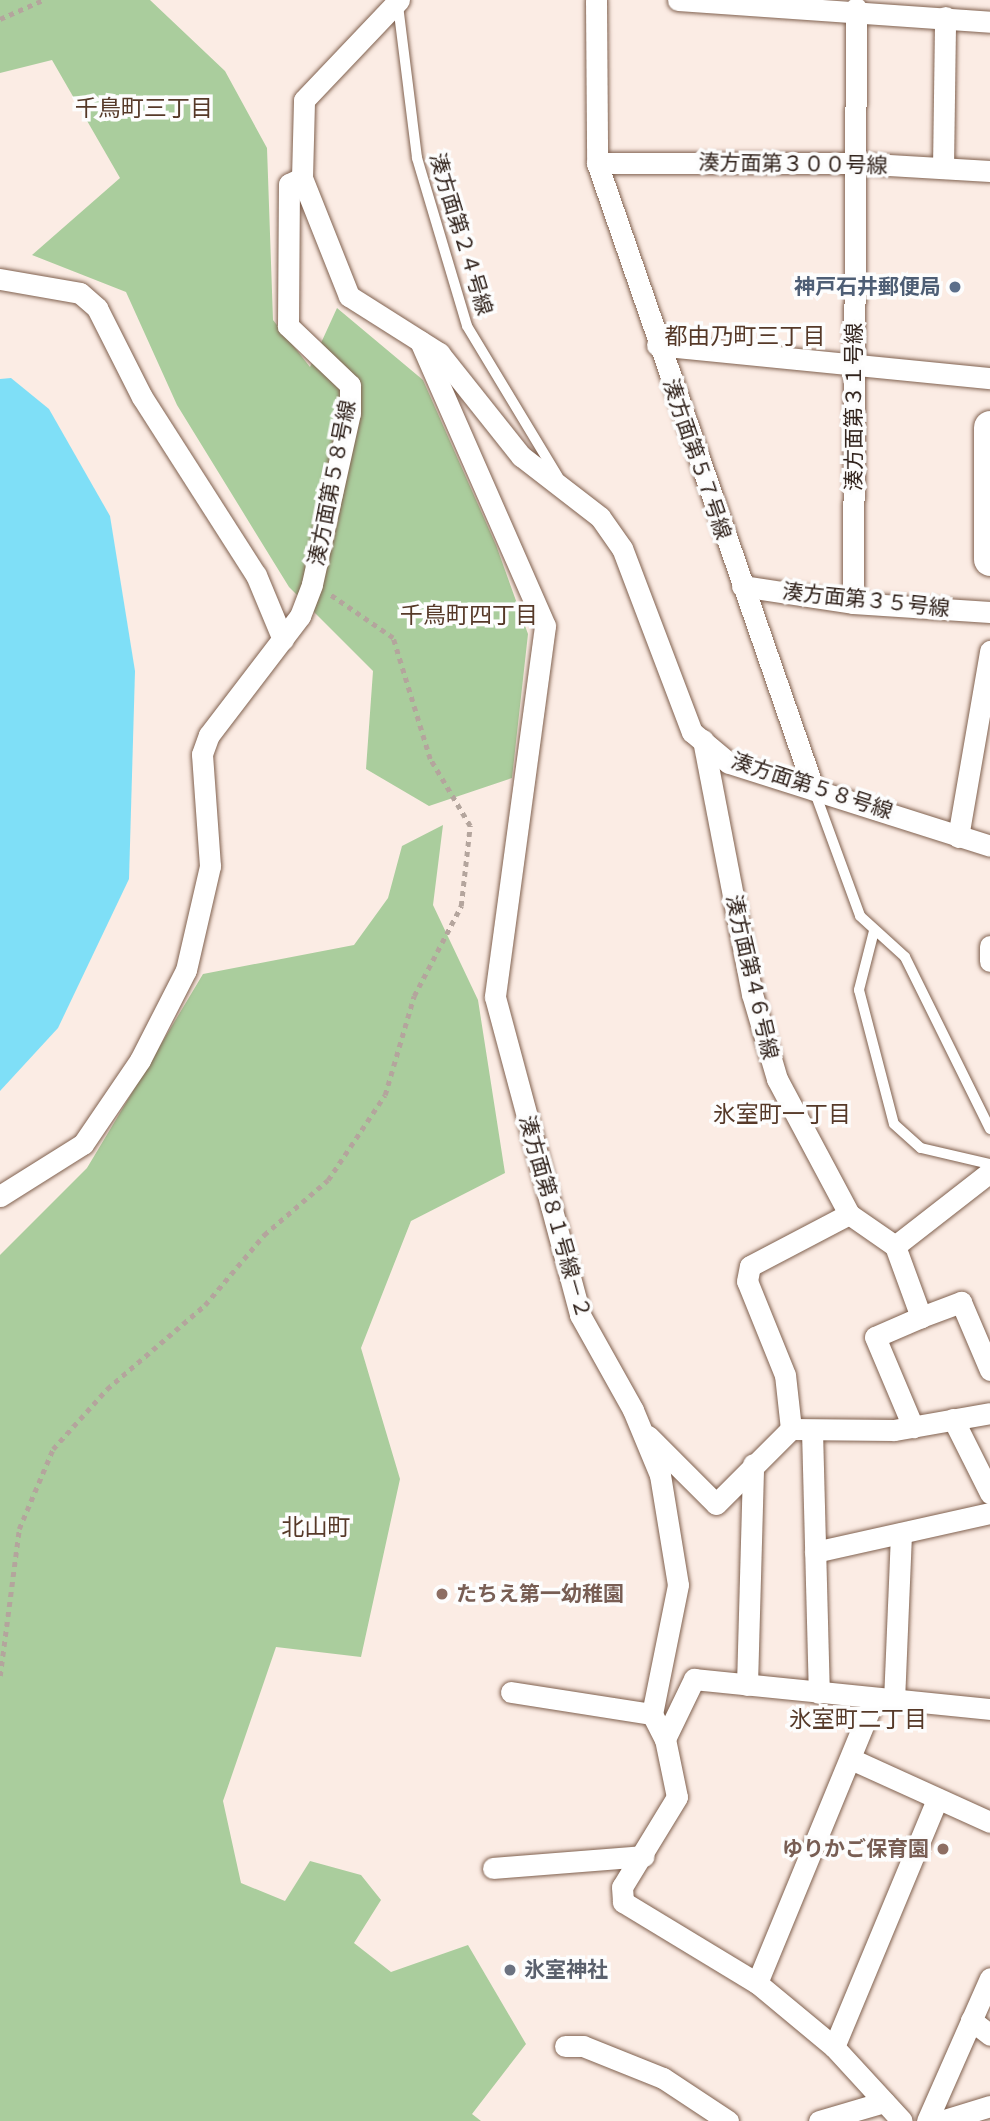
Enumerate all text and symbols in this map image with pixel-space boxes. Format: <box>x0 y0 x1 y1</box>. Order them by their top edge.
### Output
district label: 千鳥町三丁目 <box>75 94 213 122</box>
street label: 湊方面第２４号線 <box>424 150 498 318</box>
street label: 湊方面第３００号線 <box>698 150 888 178</box>
place label: 神戸石井郵便局 <box>794 274 941 300</box>
marker: 神戸石井郵便局 <box>947 279 963 295</box>
district label: 都由乃町三丁目 <box>665 322 825 350</box>
street label: 湊方面第３１号線 <box>841 323 867 491</box>
street label: 湊方面第５７号線 <box>658 375 736 543</box>
street label: 湊方面第５８号線 <box>304 398 360 568</box>
street label: 湊方面第３５号線 <box>781 579 951 621</box>
district label: 千鳥町四丁目 <box>400 601 538 629</box>
street label: 湊方面第５８号線 <box>728 748 896 824</box>
street label: 湊方面第４６号線 <box>721 892 783 1062</box>
district label: 氷室町一丁目 <box>713 1100 851 1128</box>
street label: 湊方面第８１号線－２ <box>514 1113 596 1321</box>
district label: 北山町 <box>282 1513 350 1541</box>
place label: たちえ第一幼稚園 <box>456 1581 624 1607</box>
marker: たちえ第一幼稚園 <box>434 1586 450 1602</box>
district label: 氷室町二丁目 <box>789 1705 927 1733</box>
place label: ゆりかご保育園 <box>782 1836 929 1862</box>
marker: ゆりかご保育園 <box>935 1841 951 1857</box>
place label: 氷室神社 <box>524 1957 608 1983</box>
marker: 氷室神社 <box>502 1962 518 1978</box>

